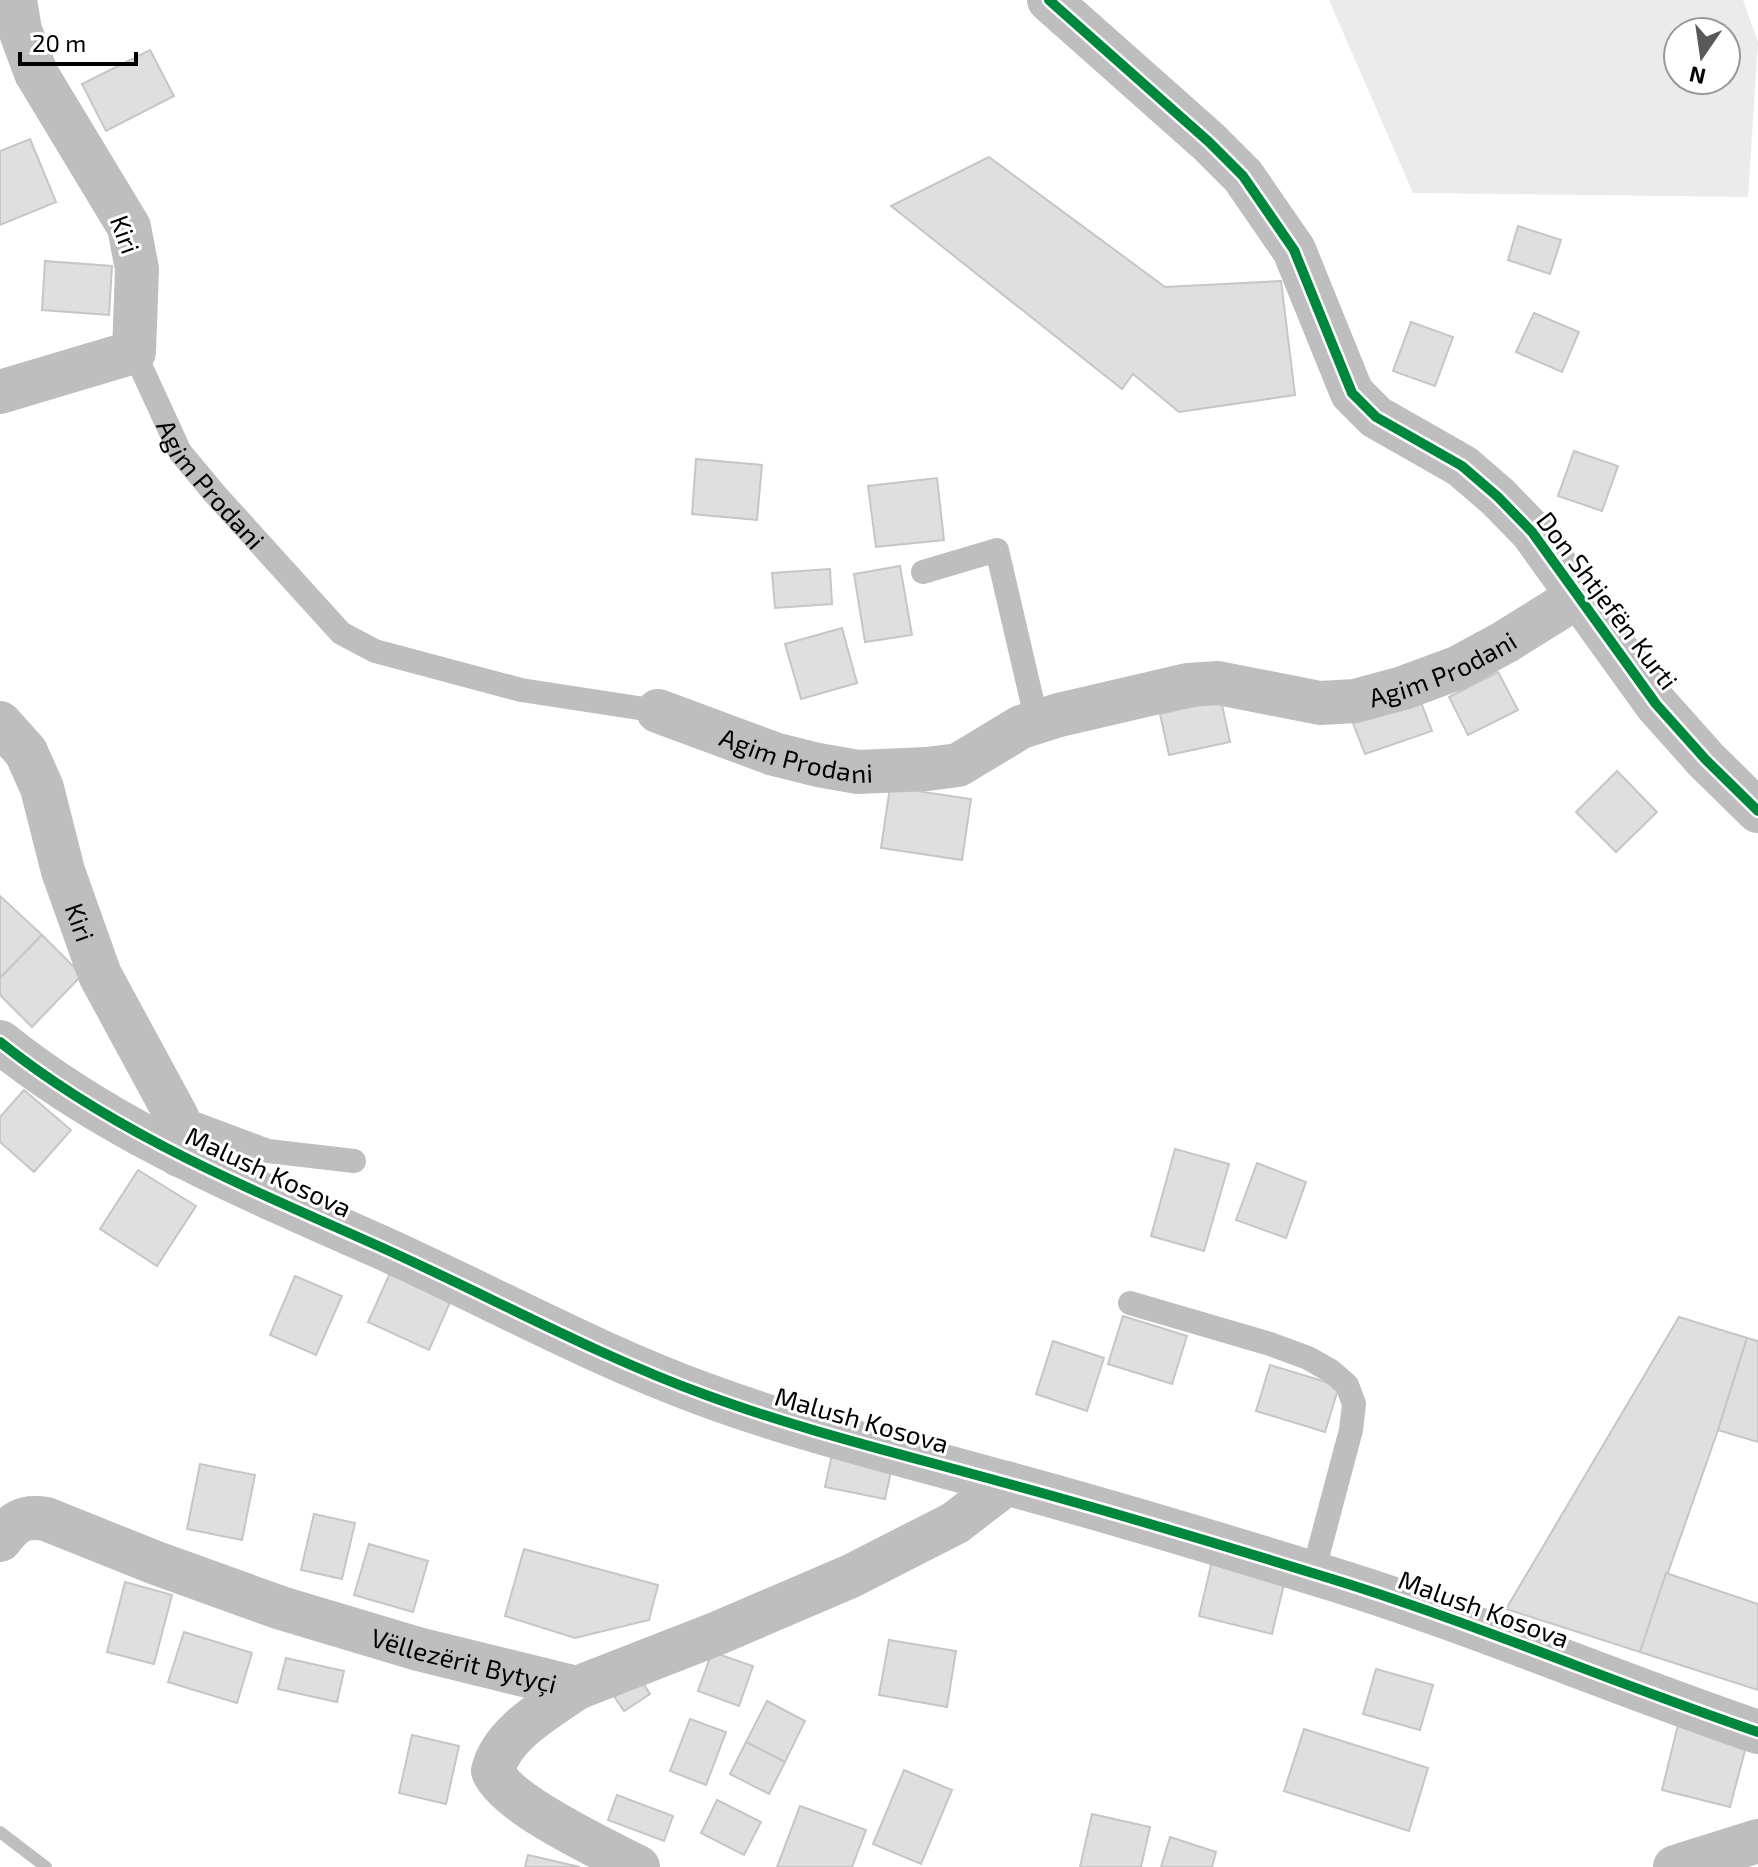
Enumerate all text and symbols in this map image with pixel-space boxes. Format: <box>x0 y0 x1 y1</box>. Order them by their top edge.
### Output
scale bar <box>20 16 136 66</box>
north arrow <box>1662 16 1742 96</box>
text: 20 m <box>32 28 86 57</box>
text: N <box>1687 62 1708 91</box>
street label: Kiri <box>105 211 147 257</box>
street label: Agim Prodani <box>152 414 272 555</box>
street label: Don Shtjefën Kurti <box>1531 505 1685 695</box>
street label: Agim Prodani <box>1365 624 1521 712</box>
street label: Agim Prodani <box>716 720 873 788</box>
street label: Kiri <box>60 898 102 945</box>
street label: Malush Kosova <box>181 1119 357 1223</box>
street label: Malush Kosova <box>772 1379 952 1459</box>
street label: Malush Kosova <box>1394 1563 1574 1653</box>
street label: Vëllezërit Bytyçi <box>368 1620 560 1698</box>

